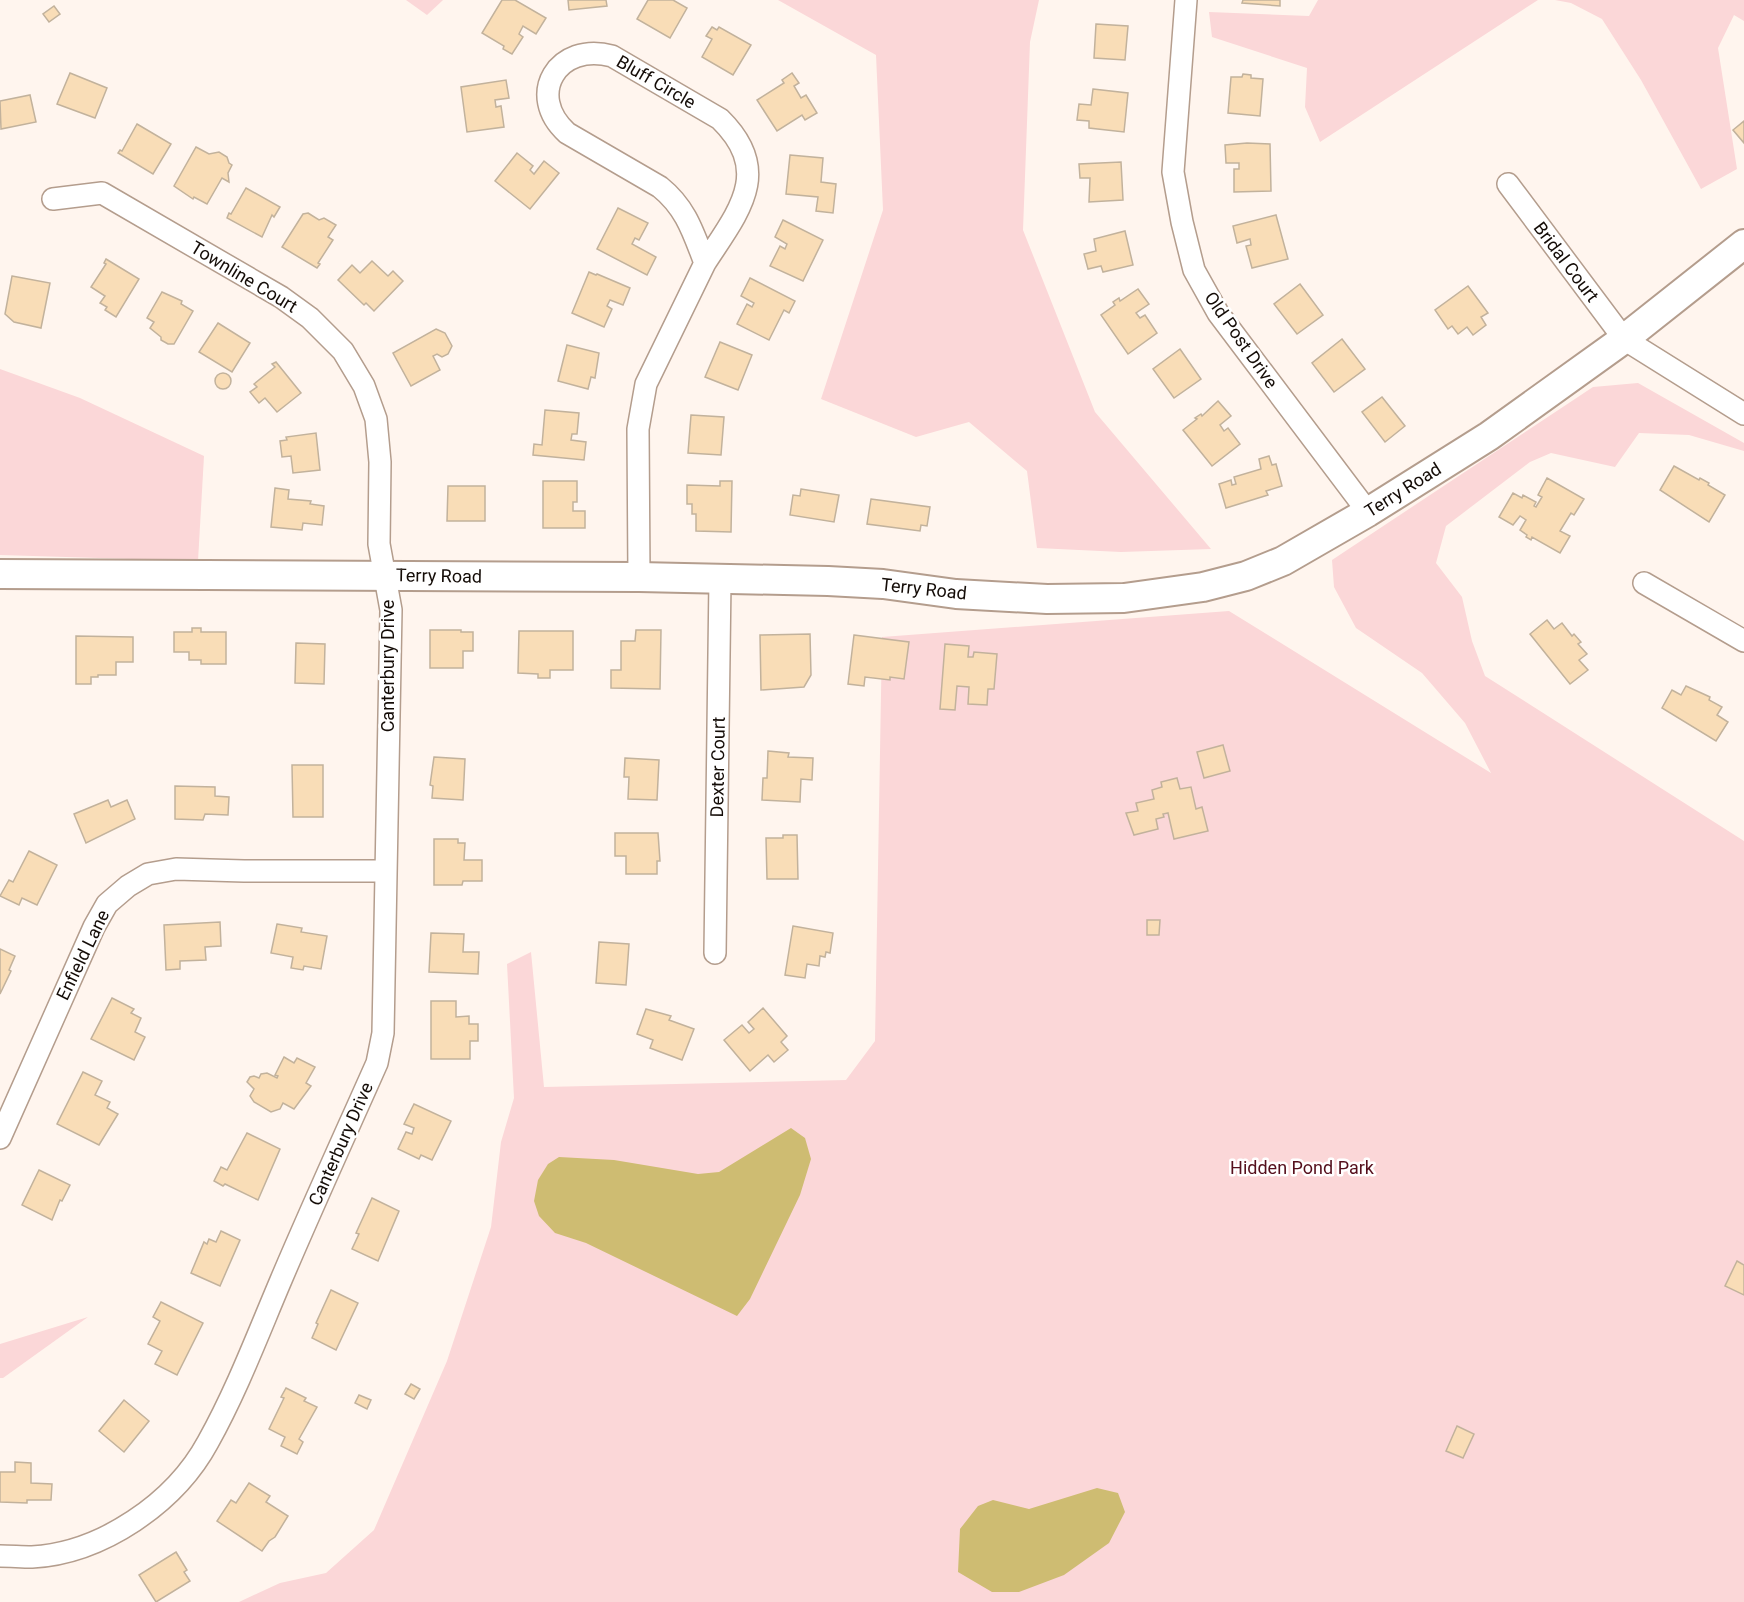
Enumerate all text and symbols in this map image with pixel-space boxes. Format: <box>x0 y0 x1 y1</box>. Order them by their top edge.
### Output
street label: Bluff Circle <box>613 51 700 113</box>
street label: Bridal Court <box>1529 218 1603 306</box>
street label: Townline Court <box>187 237 301 317</box>
street label: Old Post Drive <box>1200 287 1282 392</box>
street label: Terry Road <box>1361 458 1445 521</box>
street label: Terry Road <box>396 564 482 587</box>
street label: Terry Road <box>880 574 968 603</box>
street label: Canterbury Drive <box>377 600 398 732</box>
street label: Dexter Court <box>706 716 729 817</box>
street label: Enfield Lane <box>52 906 113 1003</box>
street label: Canterbury Drive <box>304 1079 377 1209</box>
park label: Hidden Pond Park <box>1230 1157 1375 1178</box>

